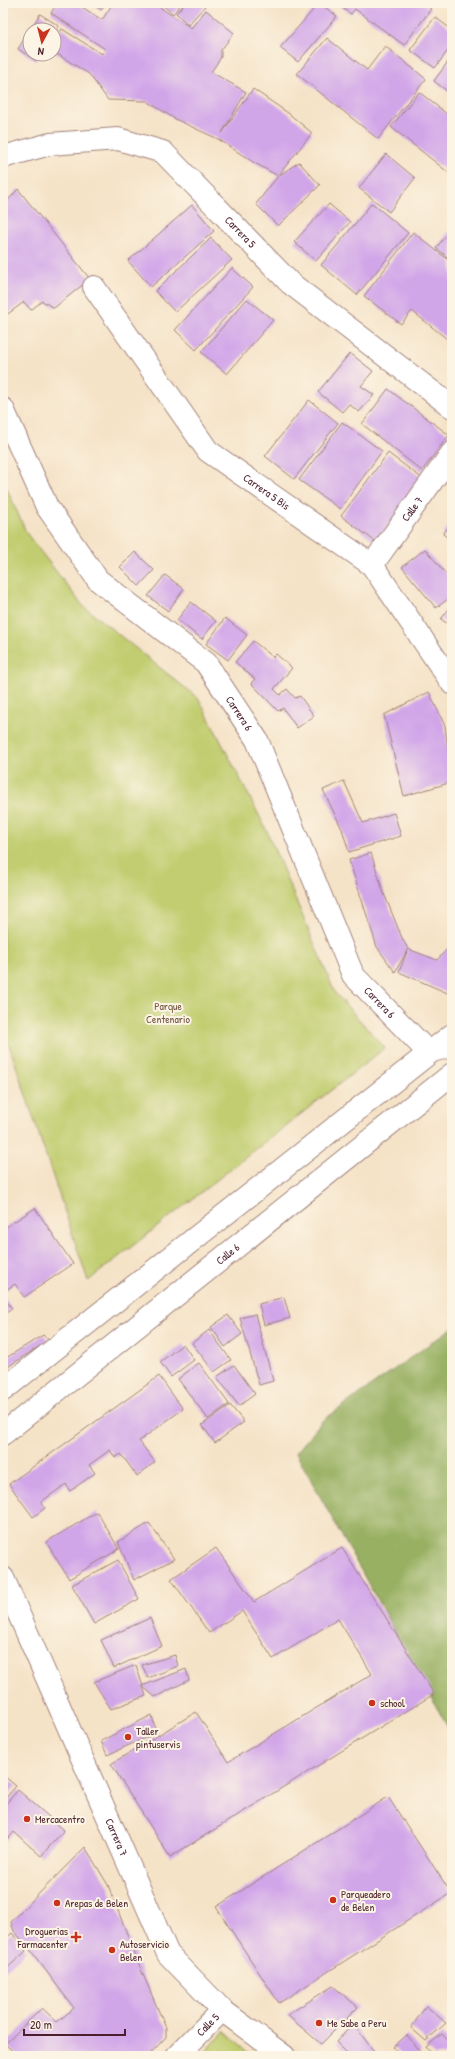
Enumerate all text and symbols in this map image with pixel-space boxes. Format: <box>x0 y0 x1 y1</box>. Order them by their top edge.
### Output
north arrow <box>22 22 62 62</box>
text: N <box>37 45 45 59</box>
street label: Carrera 5 <box>222 213 259 251</box>
street label: Carrera 5 Bis <box>240 471 293 513</box>
street label: Calle 7 <box>398 494 426 524</box>
street label: Carrera 6 <box>223 693 256 734</box>
street label: Carrera 6 <box>361 984 399 1021</box>
park label: Parque Centenario <box>146 999 191 1026</box>
street label: Calle 6 <box>213 1240 243 1268</box>
place label: school <box>380 1696 405 1710</box>
marker: school <box>367 1698 377 1708</box>
place label: Taller pintuservis <box>136 1724 180 1751</box>
marker: Taller pintuservis <box>123 1732 133 1742</box>
place label: Mercacentro <box>35 1812 85 1826</box>
marker: Mercacentro <box>22 1814 32 1824</box>
street label: Carrera 7 <box>102 1816 131 1858</box>
place label: Parqueadero de Belen <box>341 1887 391 1914</box>
marker: Parqueadero de Belen <box>328 1895 338 1905</box>
place label: Arepas de Belen <box>65 1896 128 1910</box>
marker: Arepas de Belen <box>52 1898 62 1908</box>
place label: Droguerias Farmacenter <box>17 1924 69 1951</box>
marker: Droguerias Farmacenter <box>71 1932 81 1942</box>
place label: Autoservicio Belen <box>120 1937 169 1964</box>
marker: Autoservicio Belen <box>107 1945 117 1955</box>
street label: Calle 5 <box>193 2010 222 2039</box>
scale bar <box>24 2011 125 2037</box>
text: 20 m <box>30 2016 52 2033</box>
place label: Me Sabe a Peru <box>327 2016 387 2030</box>
marker: Me Sabe a Peru <box>314 2018 324 2028</box>

